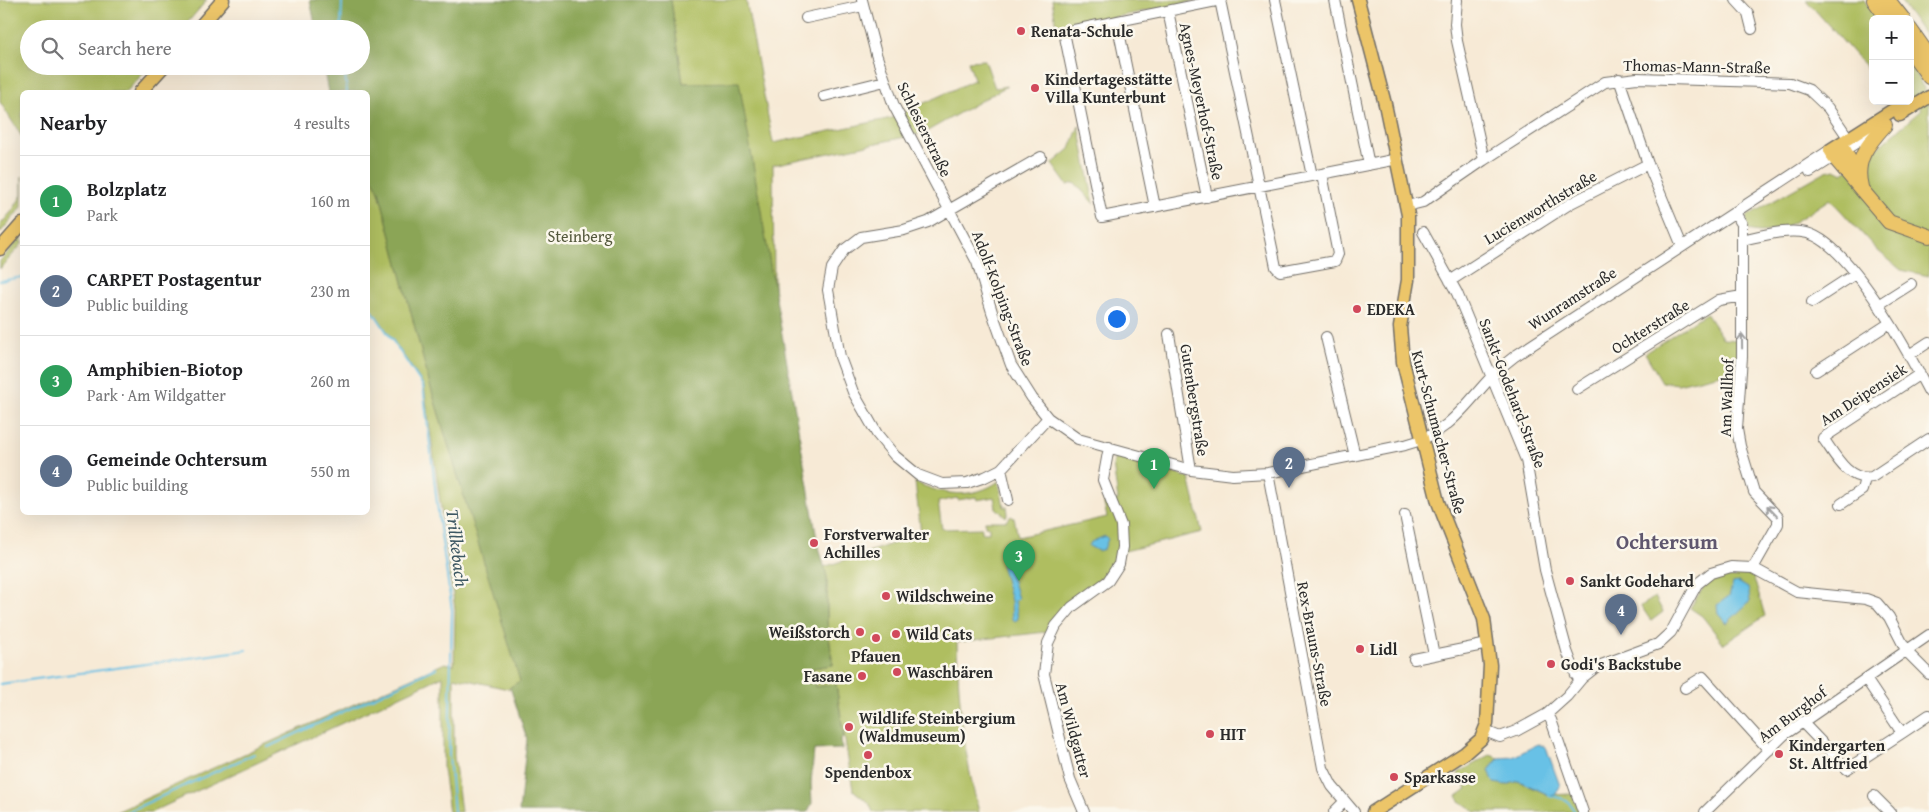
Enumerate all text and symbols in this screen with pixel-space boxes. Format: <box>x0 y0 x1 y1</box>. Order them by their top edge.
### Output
map controls <box>1869 15 1914 105</box>
button: + <box>1869 15 1914 60</box>
place label: Renata-Schule <box>1031 19 1134 43</box>
search box <box>20 20 370 75</box>
street label: Agnes-Meyerhof-Straße <box>1174 20 1230 182</box>
marker: Renata-Schule <box>1015 25 1027 37</box>
icon: search <box>38 34 66 62</box>
text: Search here <box>78 34 172 62</box>
street label: Thomas-Mann-Straße <box>1623 53 1771 79</box>
button: − <box>1869 60 1914 105</box>
place label: Kindertagesstätte Villa Kunterbunt <box>1045 67 1173 109</box>
street label: Schlesierstraße <box>892 77 958 181</box>
marker: Kindertagesstätte Villa Kunterbunt <box>1029 82 1041 94</box>
text: Nearby <box>40 107 107 138</box>
text: 4 results <box>293 111 350 135</box>
street label: Lucienworthstraße <box>1479 164 1601 250</box>
text: Bolzplatz <box>87 175 167 203</box>
text: 1 <box>52 189 60 213</box>
text: 160 m <box>310 189 350 213</box>
text: Park <box>87 203 118 227</box>
park label: Steinberg <box>548 224 612 248</box>
street label: Adolf-Kolping-Straße <box>966 227 1040 369</box>
street label: Wunramstraße <box>1523 260 1621 336</box>
text: CARPET Postagentur <box>87 265 261 293</box>
text: 2 <box>52 279 60 303</box>
text: 230 m <box>310 279 350 303</box>
street label: Ochterstraße <box>1606 292 1694 360</box>
text: Public building <box>87 293 188 317</box>
place label: EDEKA <box>1367 297 1416 321</box>
marker: EDEKA <box>1351 303 1363 315</box>
your location <box>1104 306 1130 332</box>
street label: Sankt-Godehard-Straße <box>1473 315 1553 471</box>
one-way arrow <box>1737 333 1747 350</box>
street label: Gutenbergstraße <box>1174 342 1216 458</box>
street label: Kurt-Schumacher-Straße <box>1406 347 1472 517</box>
text: Amphibien-Biotop <box>87 355 243 383</box>
street label: Am Deipensiek <box>1815 356 1912 431</box>
street label: Am Wallhof <box>1713 357 1739 437</box>
text: 3 <box>52 369 60 393</box>
text: 260 m <box>310 369 350 393</box>
text: Park · Am Wildgatter <box>87 383 226 407</box>
text: Gemeinde Ochtersum <box>87 445 267 473</box>
pin: 2 <box>1273 447 1305 488</box>
pin: 1 <box>1138 448 1170 489</box>
text: 4 <box>52 459 60 483</box>
text: 550 m <box>310 459 350 483</box>
text: Public building <box>87 473 188 497</box>
one-way arrow <box>1766 505 1778 517</box>
water label: Trillkebach <box>439 508 476 588</box>
place label: Forstverwalter Achilles <box>824 522 930 564</box>
district label: Ochtersum <box>1616 526 1718 557</box>
marker: Forstverwalter Achilles <box>808 537 820 549</box>
pin: 3 <box>1003 540 1035 581</box>
place label: Sankt Godehard <box>1580 569 1695 593</box>
marker: Sankt Godehard <box>1564 575 1576 587</box>
street label: Rex-Brauns-Straße <box>1291 579 1339 709</box>
place label: Wildschweine <box>896 584 994 608</box>
marker: Wildschweine <box>880 590 892 602</box>
pin: 4 <box>1605 594 1637 635</box>
place label: Weißstorch <box>769 620 851 644</box>
place label: Wild Cats <box>906 622 973 646</box>
marker: Weißstorch <box>854 626 866 638</box>
marker: Wild Cats <box>890 628 902 640</box>
marker: Pfauen <box>870 632 882 644</box>
place label: Lidl <box>1370 637 1397 661</box>
marker: Lidl <box>1354 643 1366 655</box>
place label: Pfauen <box>851 644 901 668</box>
place label: Godi's Backstube <box>1561 652 1681 676</box>
marker: Godi's Backstube <box>1545 658 1557 670</box>
place label: Waschbären <box>907 660 994 684</box>
place label: Fasane <box>804 664 852 688</box>
marker: Waschbären <box>891 666 903 678</box>
marker: Fasane <box>856 670 868 682</box>
street label: Am Wildgatter <box>1050 679 1098 781</box>
street label: Am Burghof <box>1752 679 1833 748</box>
place label: Wildlife Steinbergium (Waldmuseum) <box>859 706 1016 748</box>
marker: Wildlife Steinbergium (Waldmuseum) <box>843 721 855 733</box>
place label: HIT <box>1220 722 1246 746</box>
marker: HIT <box>1204 728 1216 740</box>
place label: Kindergarten St. Altfried <box>1789 733 1886 775</box>
marker: Kindergarten St. Altfried <box>1773 748 1785 760</box>
marker: Spendenbox <box>862 749 874 761</box>
place label: Spendenbox <box>825 760 912 784</box>
place label: Sparkasse <box>1404 765 1476 789</box>
marker: Sparkasse <box>1388 771 1400 783</box>

